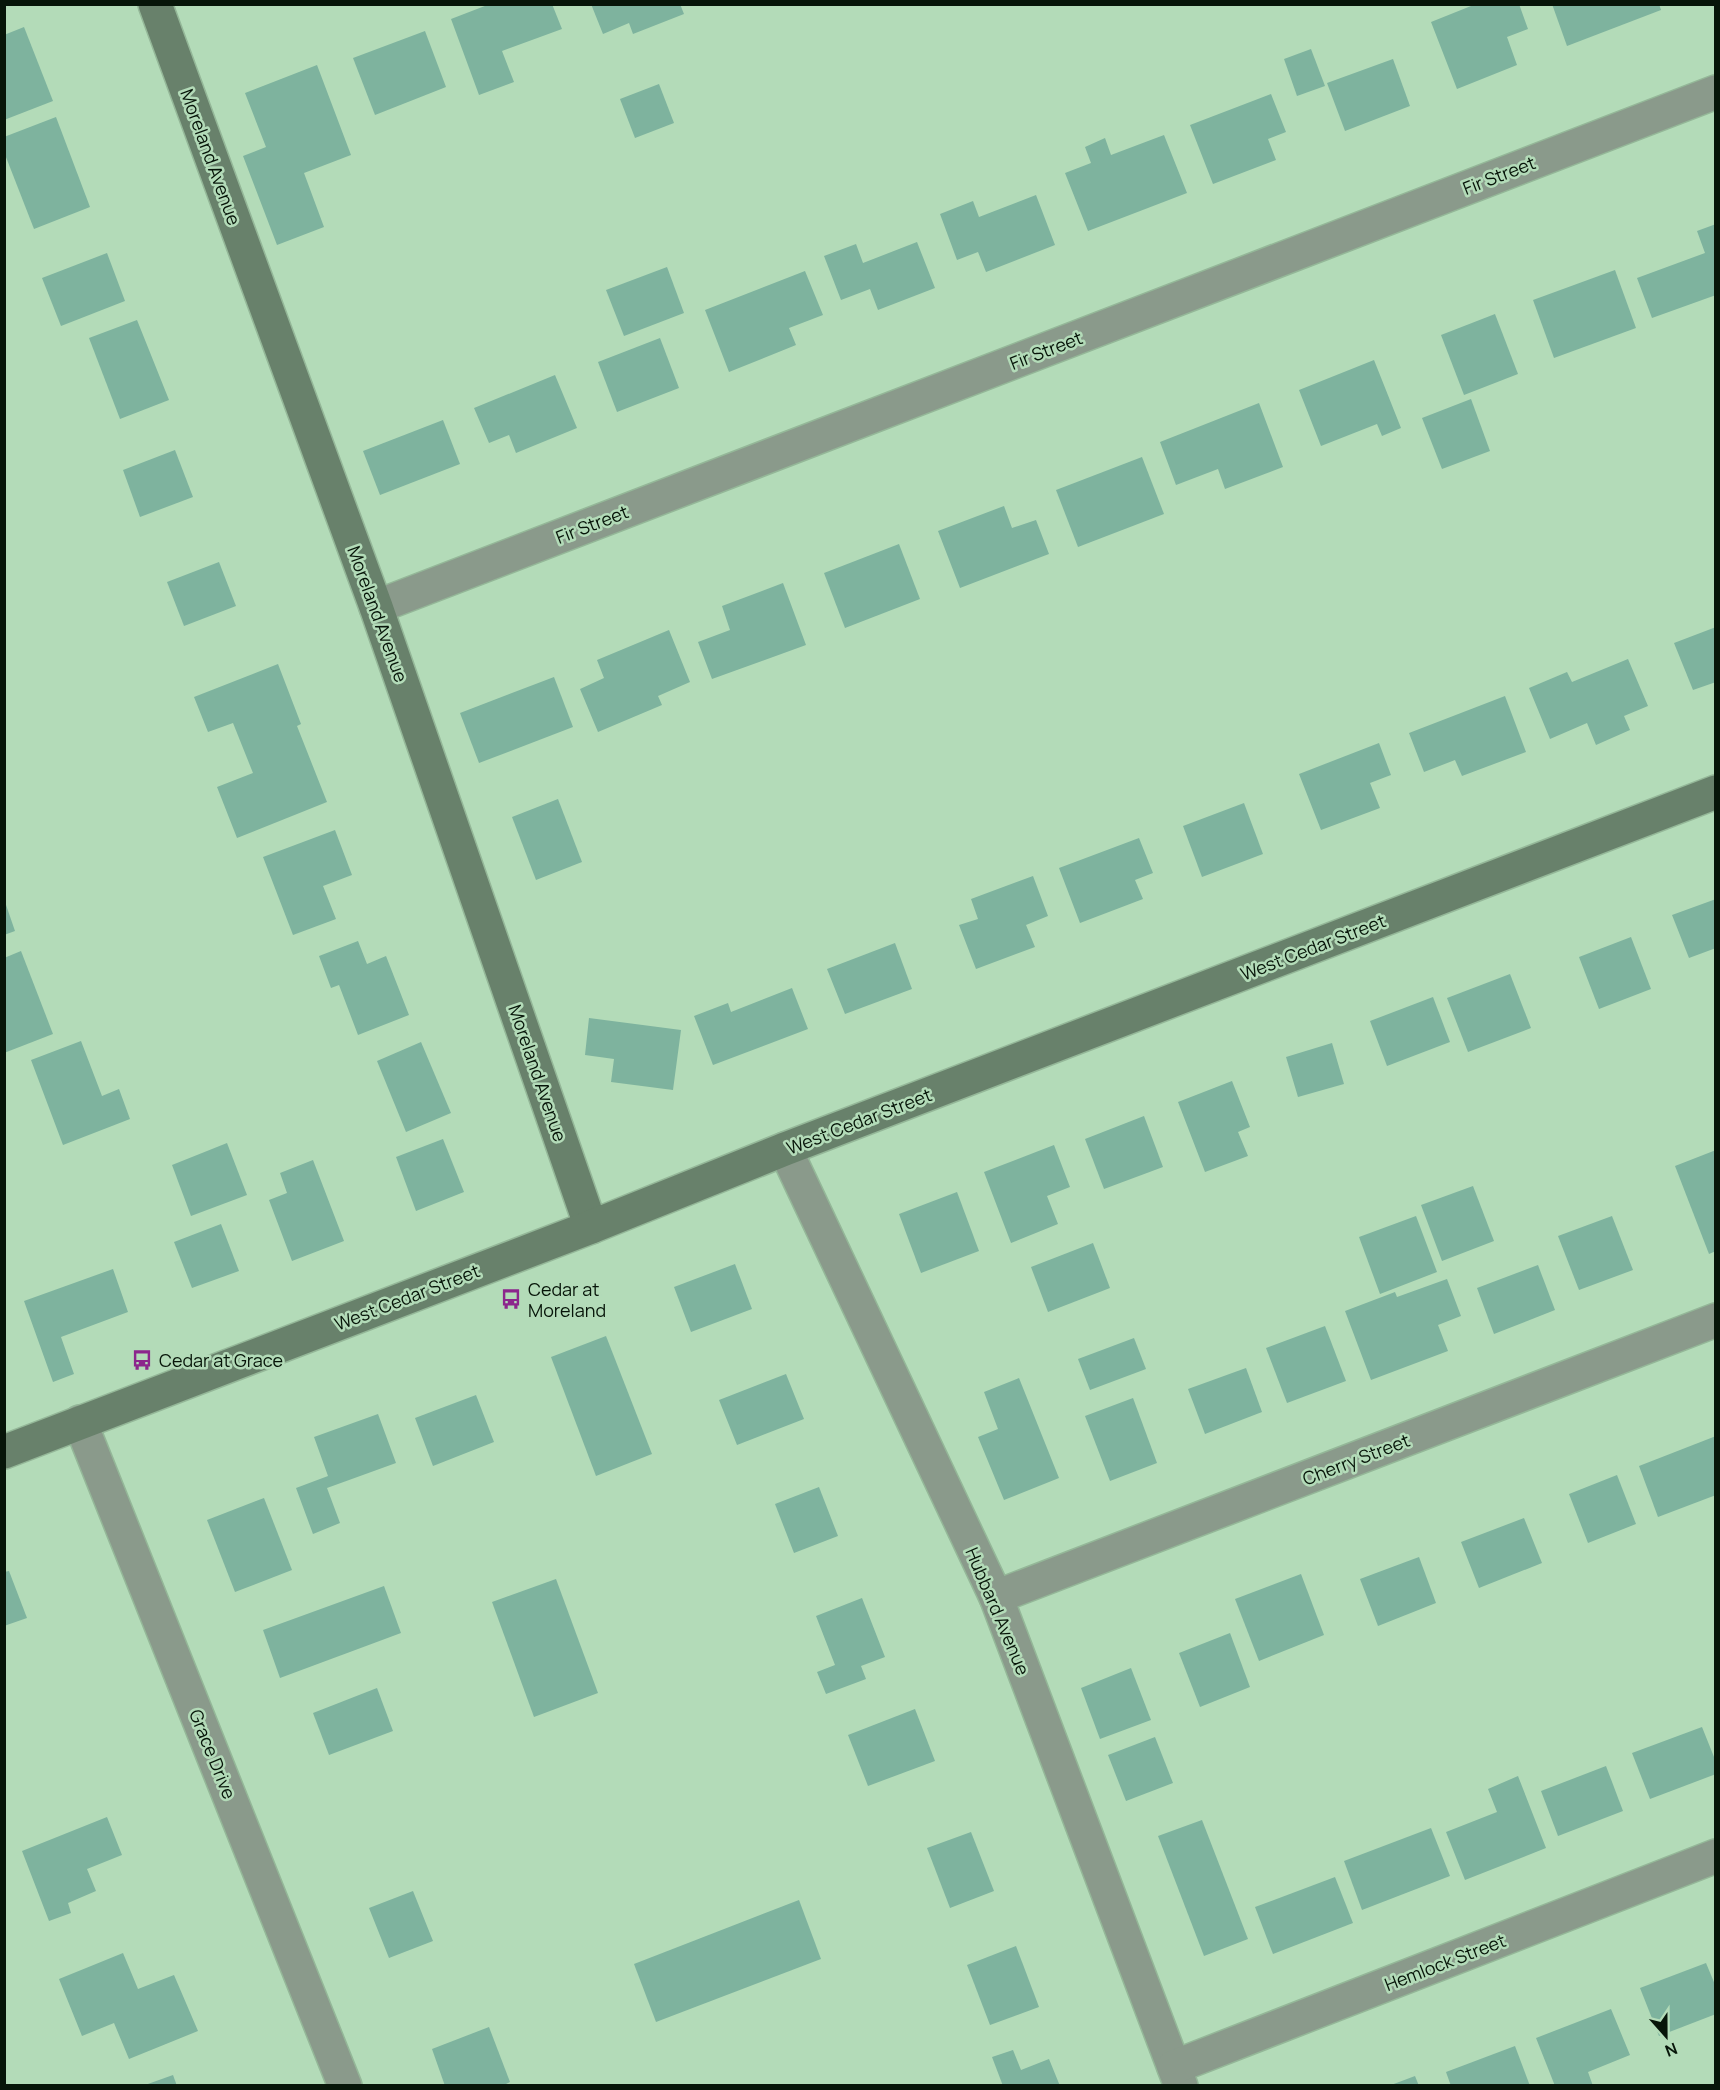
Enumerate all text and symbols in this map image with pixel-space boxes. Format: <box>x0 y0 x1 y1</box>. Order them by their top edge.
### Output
street label: Moreland Avenue <box>175 86 247 228</box>
street label: Fir Street <box>1459 150 1539 200</box>
street label: Fir Street <box>1006 325 1086 375</box>
street label: Fir Street <box>552 499 632 549</box>
street label: Moreland Avenue <box>342 543 414 685</box>
street label: West Cedar Street <box>1237 908 1389 986</box>
street label: Moreland Avenue <box>503 1001 573 1145</box>
street label: West Cedar Street <box>783 1082 935 1160</box>
street label: West Cedar Street <box>331 1258 483 1336</box>
place label: Cedar at Moreland <box>528 1277 606 1322</box>
bus stop icon: Cedar at Moreland <box>499 1287 523 1311</box>
bus stop icon: Cedar at Grace <box>130 1348 154 1372</box>
place label: Cedar at Grace <box>159 1348 283 1372</box>
street label: Cherry Street <box>1299 1428 1413 1490</box>
street label: Hubbard Avenue <box>960 1543 1036 1679</box>
street label: Grace Drive <box>184 1706 242 1802</box>
street label: Hemlock Street <box>1381 1928 1509 1996</box>
north arrow <box>1636 2006 1696 2066</box>
text: N <box>1662 2038 1681 2062</box>

